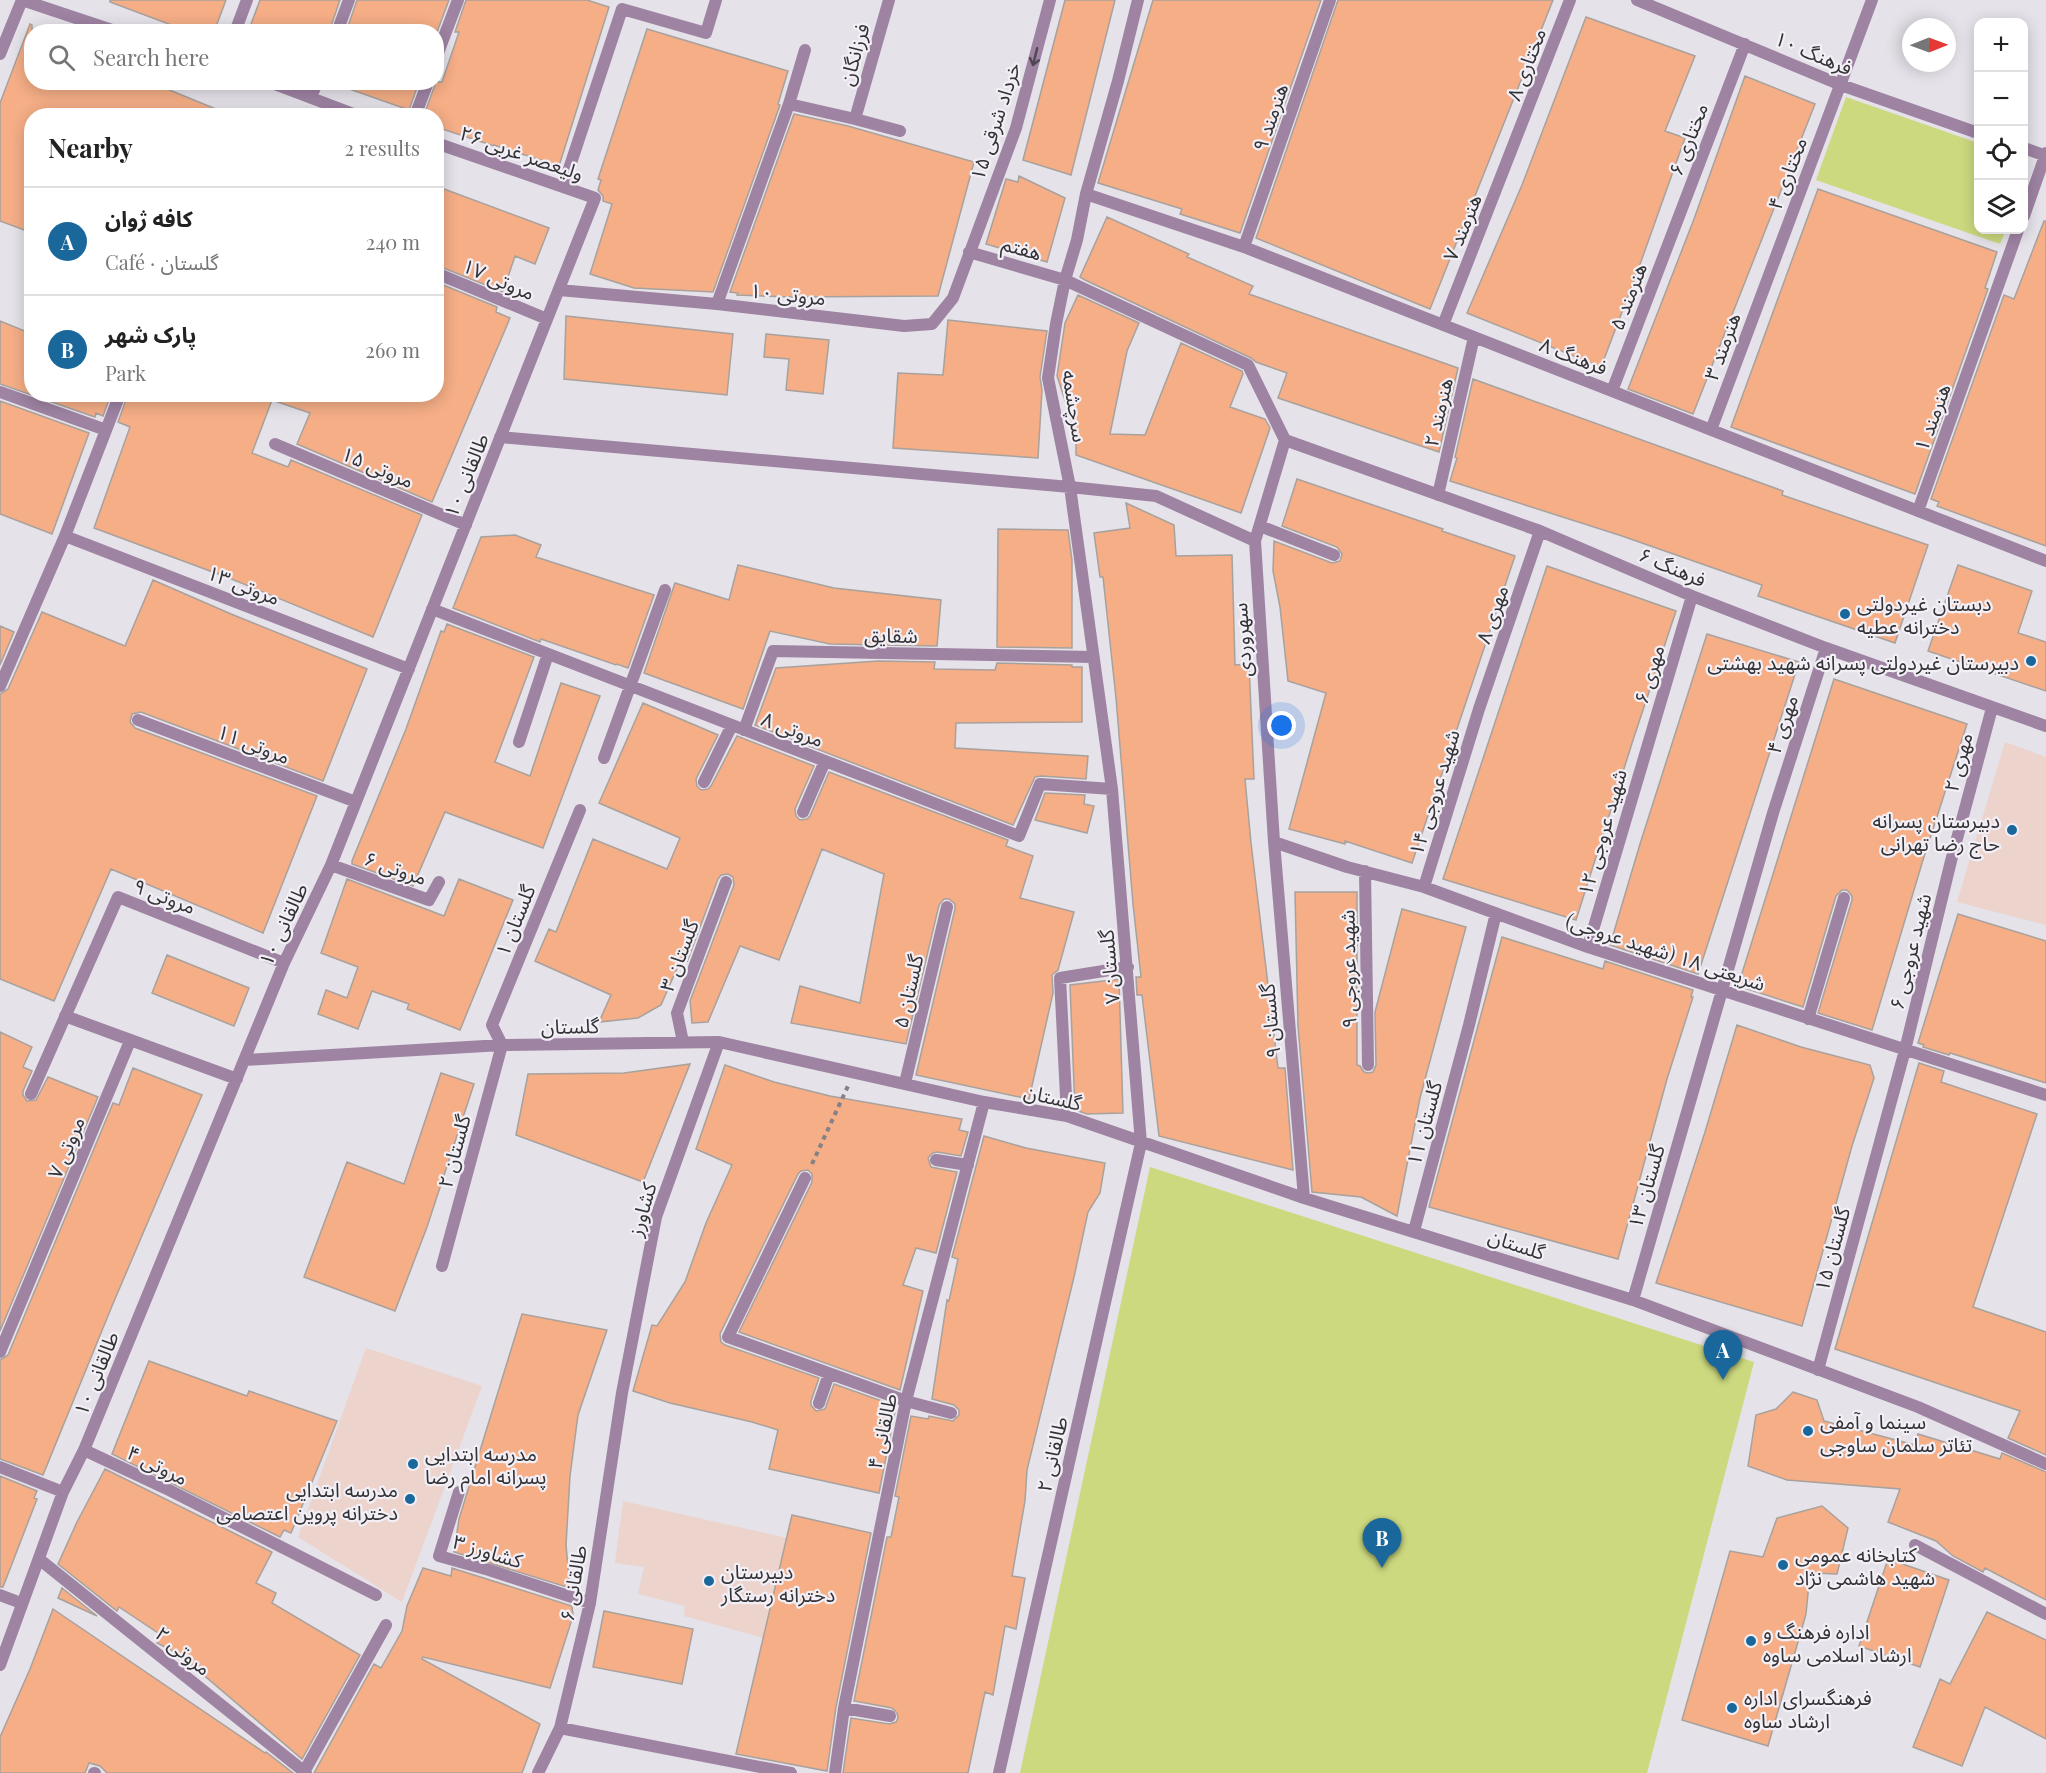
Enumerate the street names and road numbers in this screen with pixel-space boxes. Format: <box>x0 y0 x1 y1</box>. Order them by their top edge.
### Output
street label: فرزانگان <box>831 20 875 88</box>
street label: مختاری ۸ <box>1499 24 1551 104</box>
street label: فرهنگ ۱۰ <box>1771 24 1857 80</box>
street label: ۱۵ خرداد شرقی <box>962 59 1026 183</box>
street label: هنرمند ۹ <box>1245 80 1293 154</box>
street label: مختاری ۶ <box>1661 99 1713 179</box>
street label: ولیعصر غربی ۲۶ <box>456 118 588 186</box>
street label: مختاری ۴ <box>1760 133 1812 213</box>
street label: هنرمند ۷ <box>1435 190 1487 264</box>
street label: هفتم <box>998 228 1045 268</box>
street label: مروتی ۱۷ <box>459 251 539 305</box>
street label: هنرمند ۵ <box>1602 259 1652 333</box>
street label: مروتی ۱۰ <box>749 276 827 310</box>
street label: هنرمند ۳ <box>1696 309 1746 383</box>
street label: فرهنگ ۸ <box>1536 330 1612 380</box>
street label: سرچشمه <box>1056 368 1095 444</box>
street label: هنرمند ۲ <box>1416 375 1458 449</box>
street label: هنرمند ۱ <box>1906 380 1956 454</box>
street label: طالقانی ۱۰ <box>436 429 494 521</box>
street label: مروتی ۱۵ <box>338 439 418 493</box>
street label: فرهنگ ۶ <box>1635 540 1711 592</box>
street label: مروتی ۱۳ <box>204 558 284 610</box>
street label: مهری ۸ <box>1468 581 1514 647</box>
street label: سهروردی <box>1225 602 1257 678</box>
street label: شقایق <box>864 620 918 649</box>
street label: مهری ۶ <box>1626 641 1670 707</box>
street label: مهری ۴ <box>1759 691 1803 757</box>
street label: مروتی ۸ <box>758 704 828 752</box>
street label: مروتی ۱۱ <box>214 717 294 769</box>
street label: شهید عروجی ۱۴ <box>1401 726 1465 858</box>
street label: مهری ۲ <box>1936 729 1978 795</box>
street label: شهید عروجی ۱۲ <box>1570 766 1632 898</box>
street label: مروتی ۶ <box>361 844 431 890</box>
street label: مروتی ۹ <box>130 871 200 919</box>
street label: طالقانی ۱۰ <box>251 878 313 970</box>
street label: گلستان ۱ <box>487 880 541 960</box>
street label: شهید عروجی ۶ <box>1882 890 1936 1012</box>
street label: شریعتی ۱۸ (شهید عروجی) <box>1563 906 1769 996</box>
street label: شهید عروجی ۹ <box>1332 909 1362 1029</box>
street label: گلستان ۳ <box>652 915 704 995</box>
street label: گلستان ۷ <box>1091 928 1125 1005</box>
street label: گلستان ۵ <box>885 951 929 1030</box>
street label: گلستان ۹ <box>1252 982 1286 1059</box>
street label: گلستان <box>541 1011 600 1039</box>
street label: گلستان <box>1022 1076 1085 1116</box>
street label: گلستان ۱۱ <box>1399 1077 1447 1168</box>
street label: گلستان ۲ <box>430 1111 476 1191</box>
street label: مروتی ۷ <box>40 1112 90 1182</box>
street label: گلستان ۱۳ <box>1620 1140 1670 1231</box>
street label: کشاورز <box>620 1178 662 1240</box>
street label: گلستان ۱۵ <box>1807 1203 1855 1294</box>
street label: گلستان <box>1485 1221 1550 1265</box>
street label: طالقانی ۱۰ <box>66 1327 124 1419</box>
street label: طالقانی ۴ <box>860 1391 902 1471</box>
street label: طالقانی ۲ <box>1029 1414 1073 1494</box>
street label: مروتی ۴ <box>123 1438 193 1490</box>
street label: کشاورز ۳ <box>450 1527 527 1574</box>
street label: طالقانی ۶ <box>552 1543 592 1623</box>
street label: مروتی ۲ <box>150 1619 218 1681</box>

